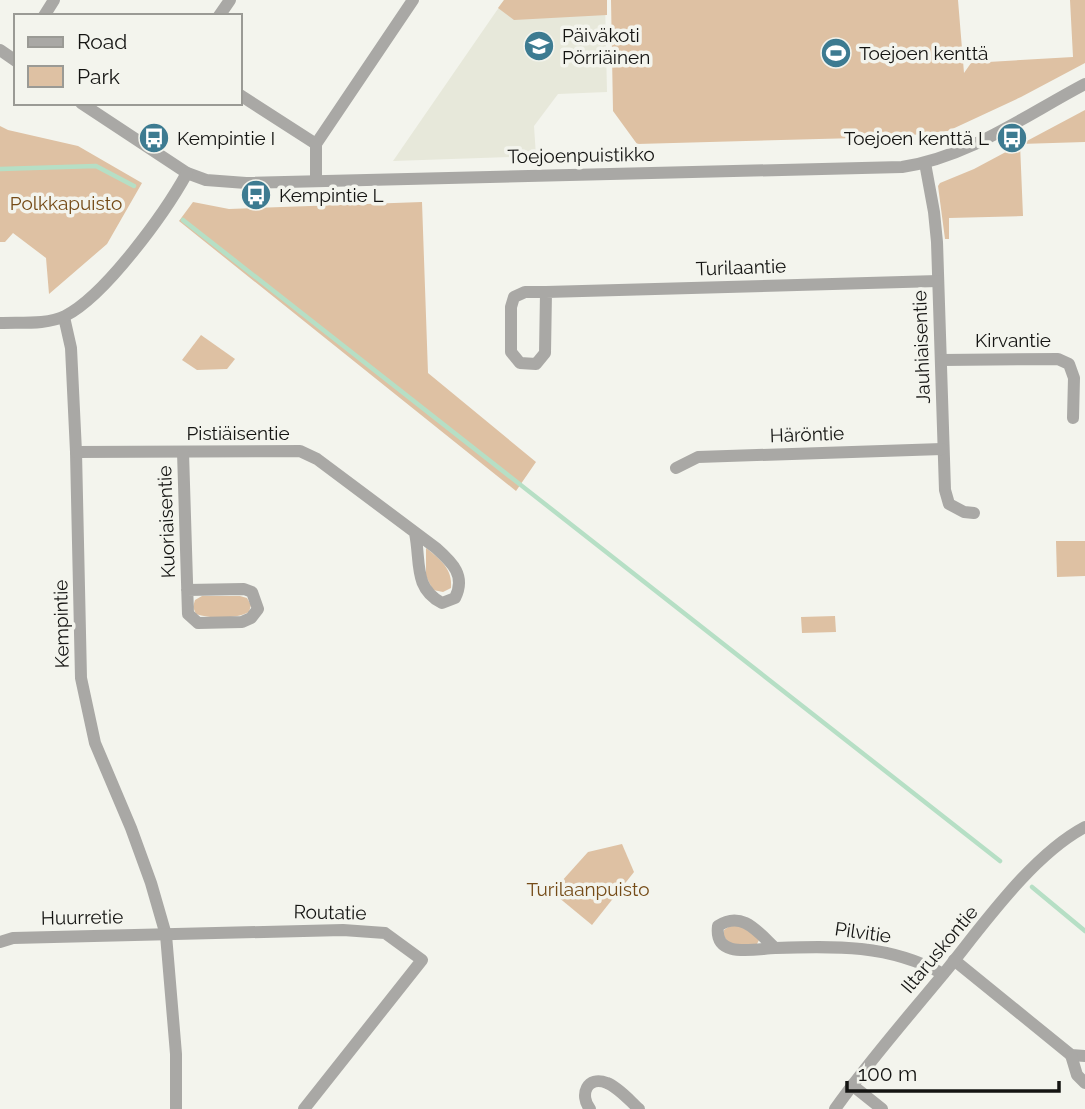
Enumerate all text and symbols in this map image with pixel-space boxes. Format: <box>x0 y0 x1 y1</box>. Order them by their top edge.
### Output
legend <box>14 14 242 105</box>
place label: Päiväkoti Pörriäinen <box>562 24 650 68</box>
text: Road <box>77 29 127 54</box>
school or university icon: Päiväkoti Pörriäinen <box>522 29 556 63</box>
sports icon: Toejoen kenttä <box>819 36 853 70</box>
place label: Toejoen kenttä <box>859 42 988 64</box>
text: Park <box>77 64 120 89</box>
bus stop icon: Kempintie I <box>137 121 171 155</box>
bus stop icon: Toejoen kenttä L <box>995 121 1029 155</box>
place label: Kempintie I <box>177 127 275 149</box>
place label: Toejoen kenttä L <box>844 127 989 149</box>
street label: Toejoenpuistikko <box>507 143 655 167</box>
bus stop icon: Kempintie L <box>239 178 273 212</box>
place label: Kempintie L <box>279 184 384 206</box>
park label: Polkkapuisto <box>10 192 122 214</box>
street label: Turilaantie <box>695 254 787 280</box>
street label: Jauhiaisentie <box>908 290 934 404</box>
street label: Kirvantie <box>975 329 1051 351</box>
street label: Pistiäisentie <box>186 422 290 444</box>
street label: Häröntie <box>769 422 845 446</box>
street label: Kuoriaisentie <box>153 465 179 579</box>
street label: Kempintie <box>49 579 73 669</box>
park label: Turilaanpuisto <box>527 878 649 900</box>
street label: Routatie <box>293 900 367 924</box>
street label: Iltaruskontie <box>896 901 982 997</box>
street label: Huurretie <box>41 905 123 929</box>
street label: Pilvitie <box>833 917 893 947</box>
scale bar <box>847 1050 1059 1094</box>
text: 100 m <box>858 1061 917 1086</box>

